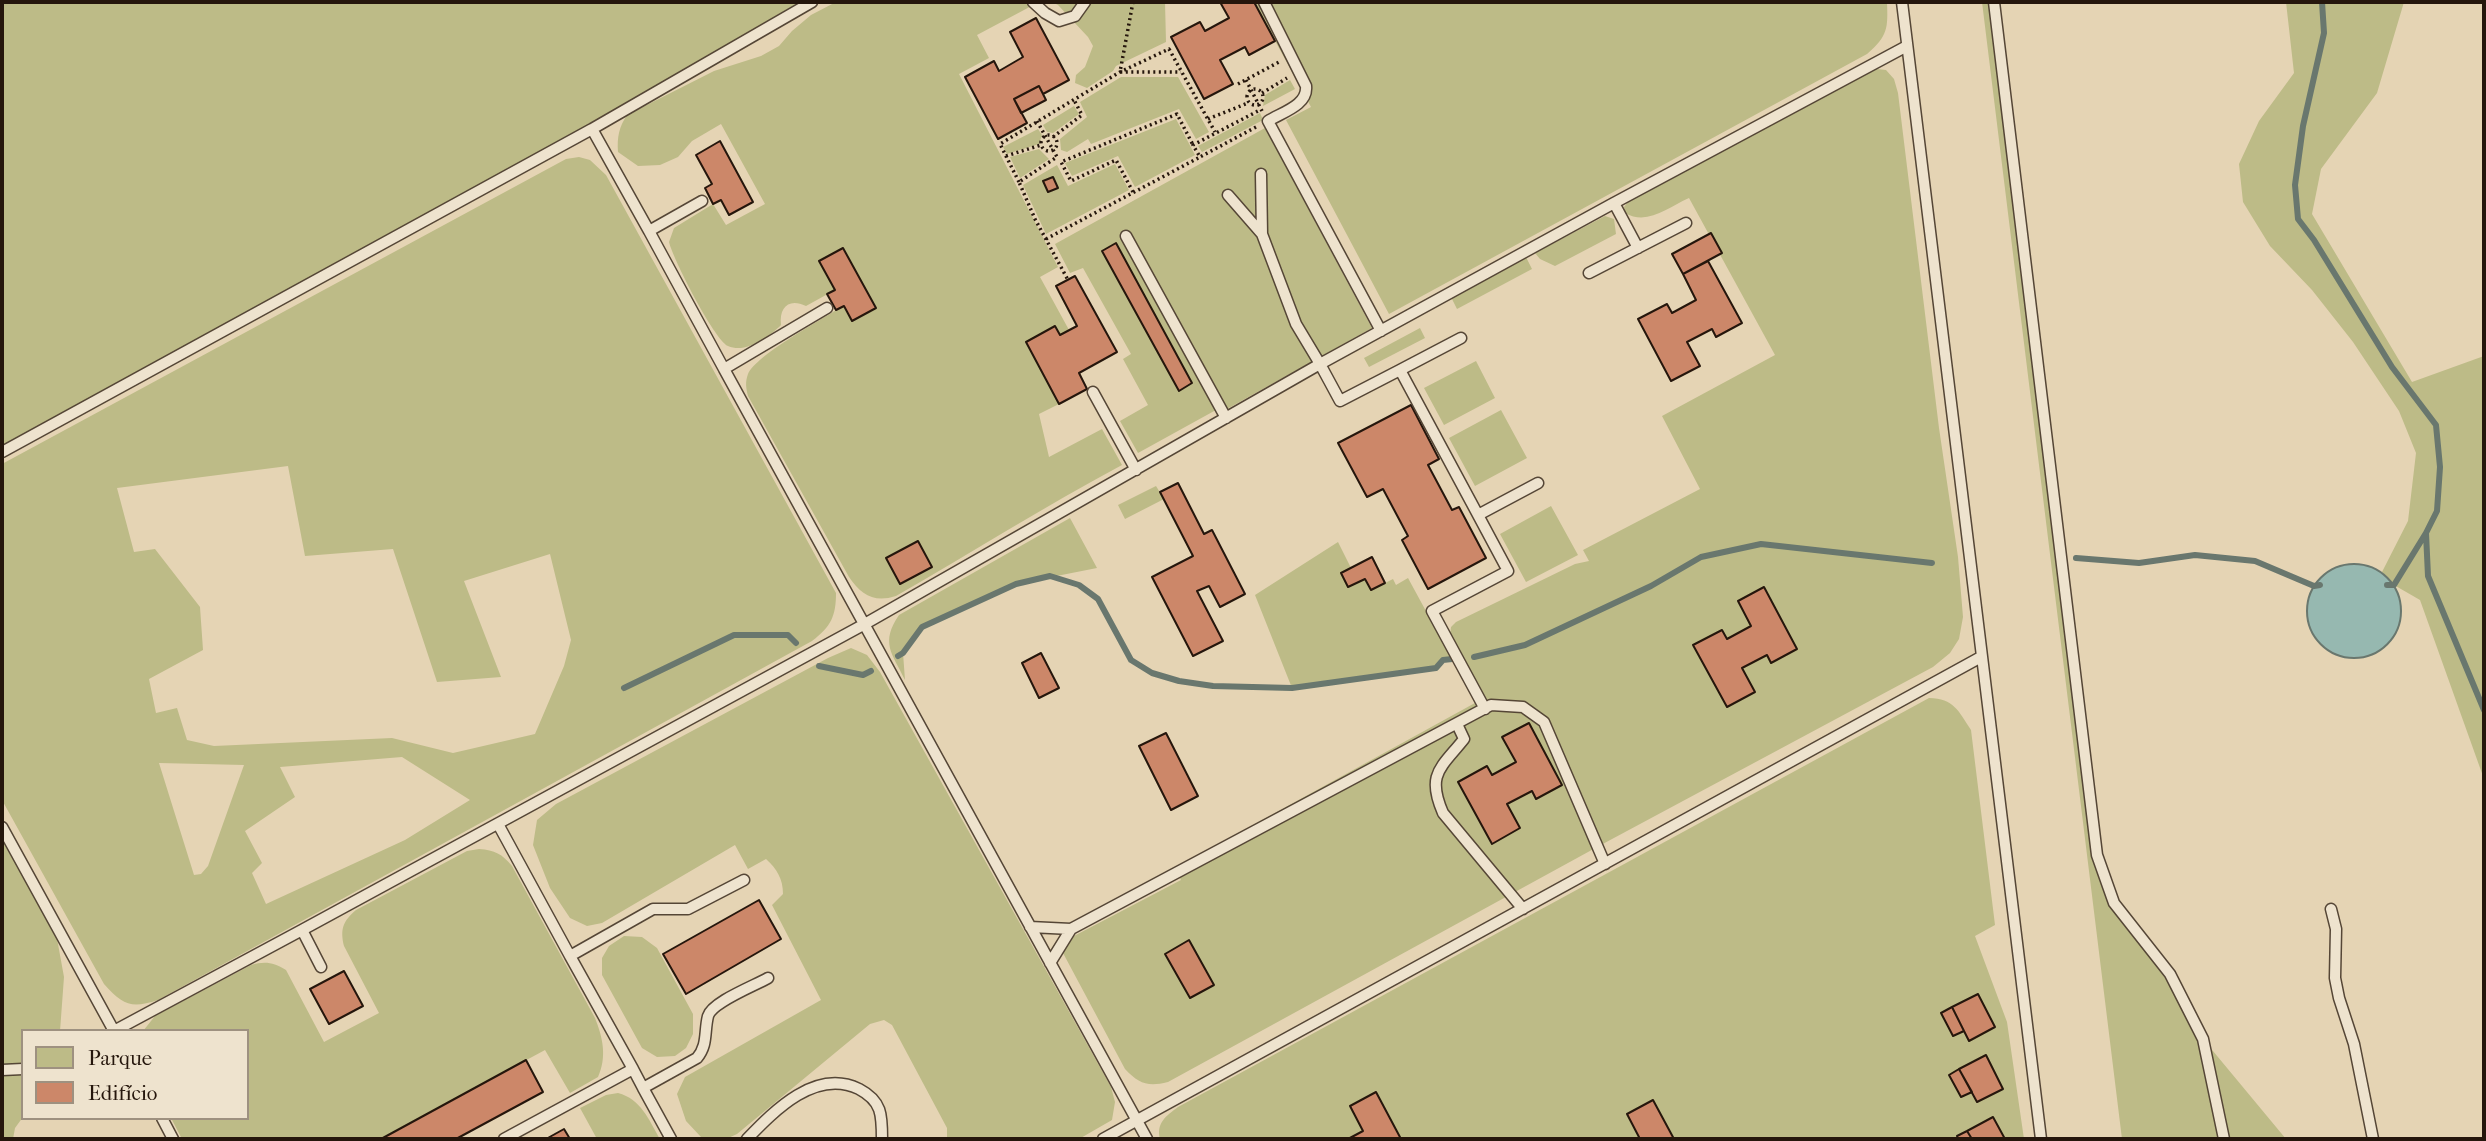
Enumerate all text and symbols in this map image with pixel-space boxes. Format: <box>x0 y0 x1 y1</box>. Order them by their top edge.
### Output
legend <box>21 1029 248 1120</box>
text: Parque <box>88 1046 152 1070</box>
text: Edifício <box>88 1081 157 1105</box>

